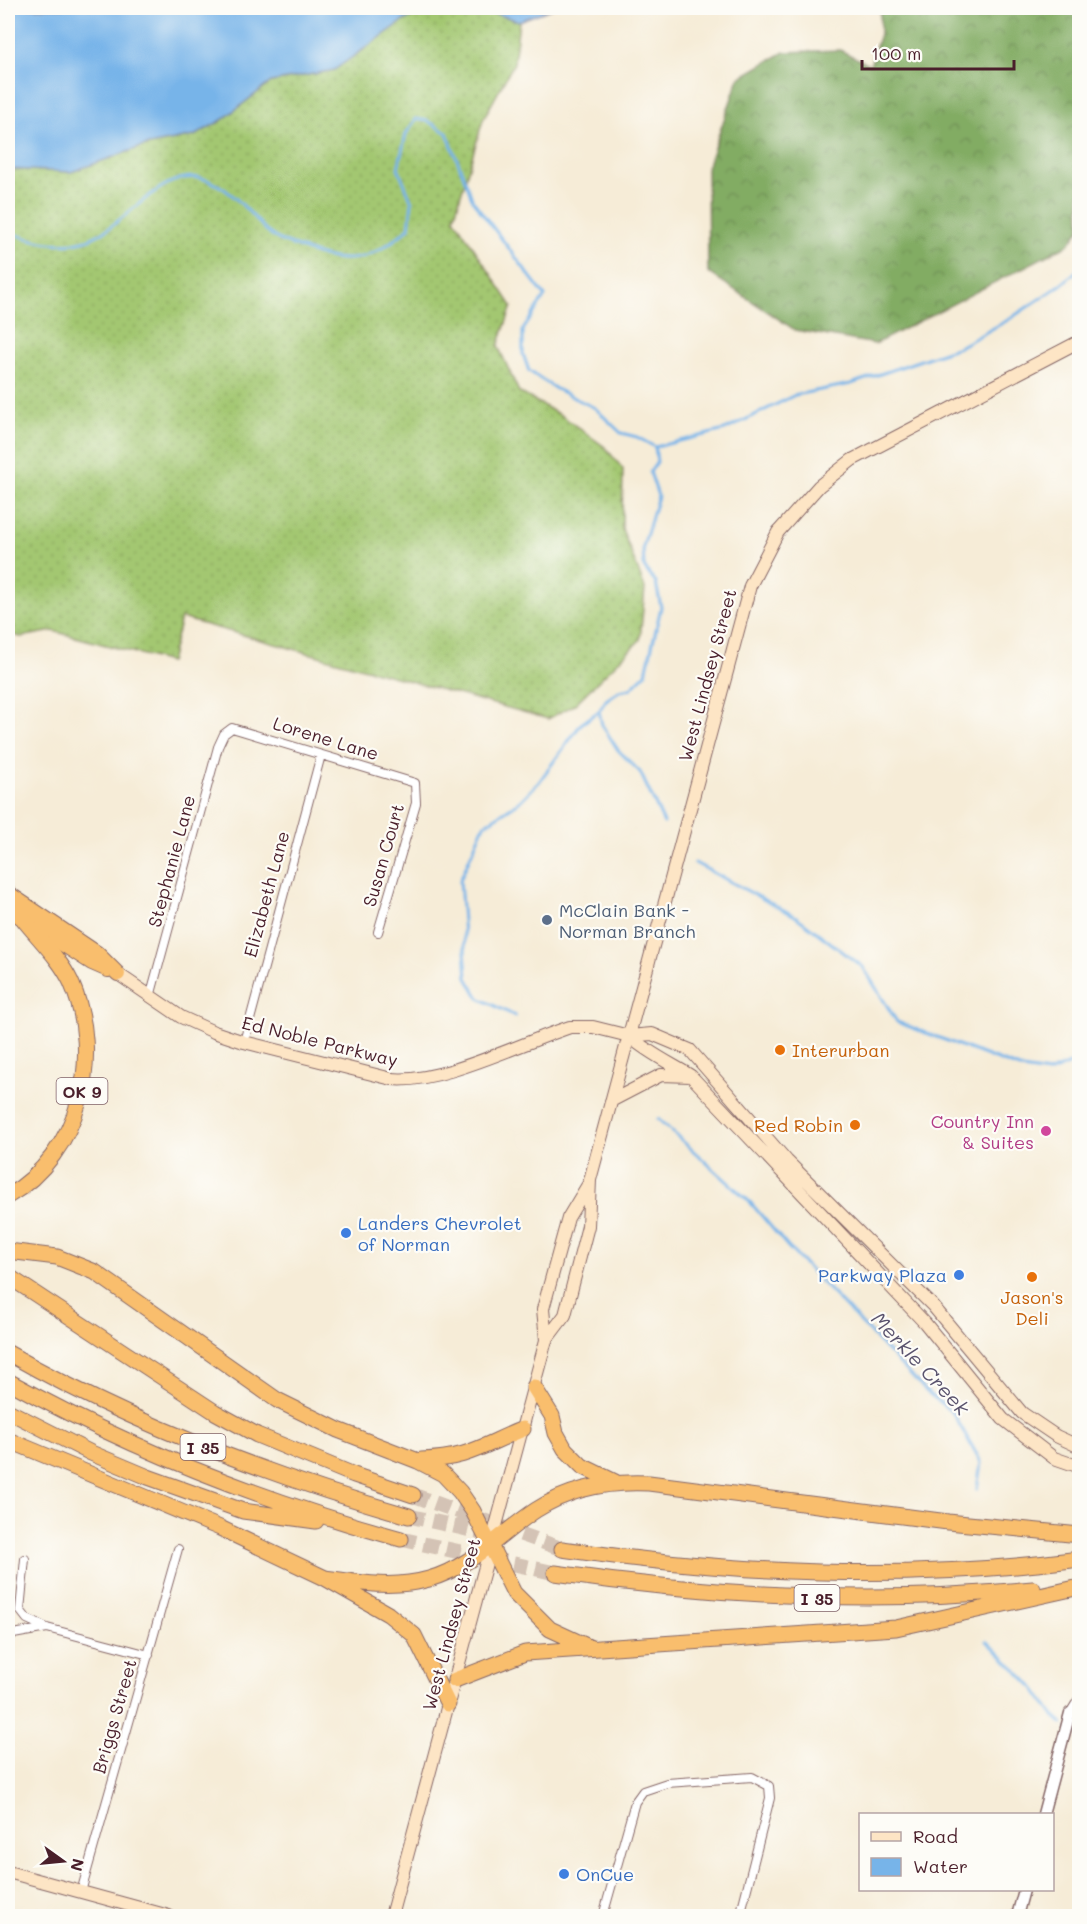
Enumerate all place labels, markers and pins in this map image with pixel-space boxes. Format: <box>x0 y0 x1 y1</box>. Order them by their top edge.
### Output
place label: McClain Bank - Norman Branch <box>559 898 695 943</box>
marker: McClain Bank - Norman Branch <box>540 913 554 927</box>
place label: Interurban <box>792 1038 890 1062</box>
marker: Interurban <box>773 1043 787 1057</box>
place label: Country Inn & Suites <box>931 1109 1034 1154</box>
place label: Red Robin <box>754 1113 843 1137</box>
marker: Red Robin <box>848 1118 862 1132</box>
marker: Country Inn & Suites <box>1039 1124 1053 1138</box>
place label: Landers Chevrolet of Norman <box>358 1211 522 1256</box>
marker: Landers Chevrolet of Norman <box>339 1226 353 1240</box>
place label: Parkway Plaza <box>818 1263 947 1287</box>
marker: Parkway Plaza <box>952 1268 966 1282</box>
marker: Jason's Deli <box>1025 1270 1039 1284</box>
place label: Jason's Deli <box>1000 1285 1064 1330</box>
place label: OnCue <box>576 1862 634 1886</box>
marker: OnCue <box>557 1867 571 1881</box>

